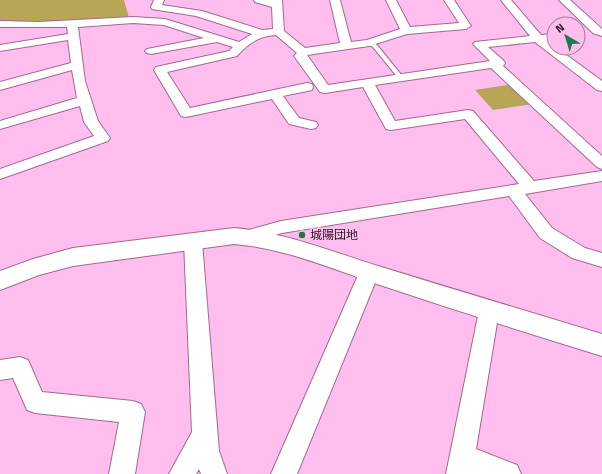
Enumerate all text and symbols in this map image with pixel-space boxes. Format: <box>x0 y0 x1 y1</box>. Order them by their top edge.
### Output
north arrow <box>546 16 586 56</box>
text: N <box>552 19 568 37</box>
place label: 城陽団地 <box>310 225 358 244</box>
marker: 城陽団地 <box>297 230 307 240</box>

